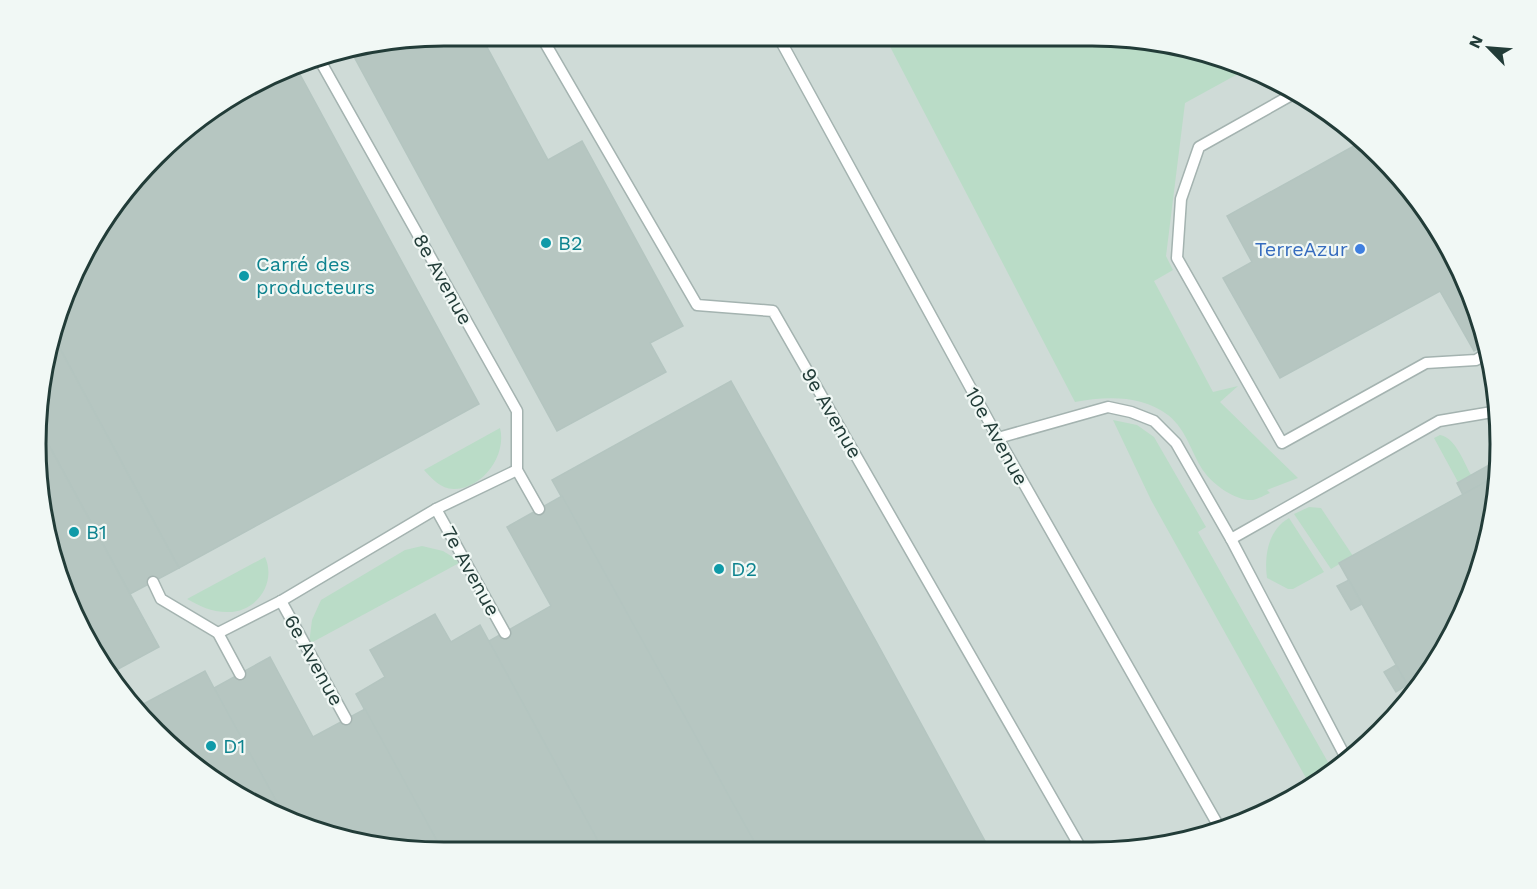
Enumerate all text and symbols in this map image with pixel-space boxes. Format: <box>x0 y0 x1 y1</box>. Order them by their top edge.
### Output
north arrow <box>1459 18 1519 78</box>
text: N <box>1465 32 1487 51</box>
street label: 8e Avenue <box>408 229 478 329</box>
place label: B2 <box>558 231 583 255</box>
marker: B2 <box>539 236 553 250</box>
place label: TerreAzur <box>1255 237 1348 261</box>
marker: TerreAzur <box>1353 242 1367 256</box>
place label: Carré des producteurs <box>256 252 375 299</box>
marker: Carré des producteurs <box>237 269 251 283</box>
street label: 9e Avenue <box>796 363 868 463</box>
street label: 10e Avenue <box>960 383 1034 489</box>
place label: B1 <box>86 520 107 544</box>
street label: 7e Avenue <box>437 522 505 620</box>
marker: B1 <box>67 525 81 539</box>
place label: D2 <box>731 557 757 581</box>
marker: D2 <box>712 562 726 576</box>
street label: 6e Avenue <box>279 610 349 710</box>
place label: D1 <box>223 734 245 758</box>
marker: D1 <box>204 739 218 753</box>

